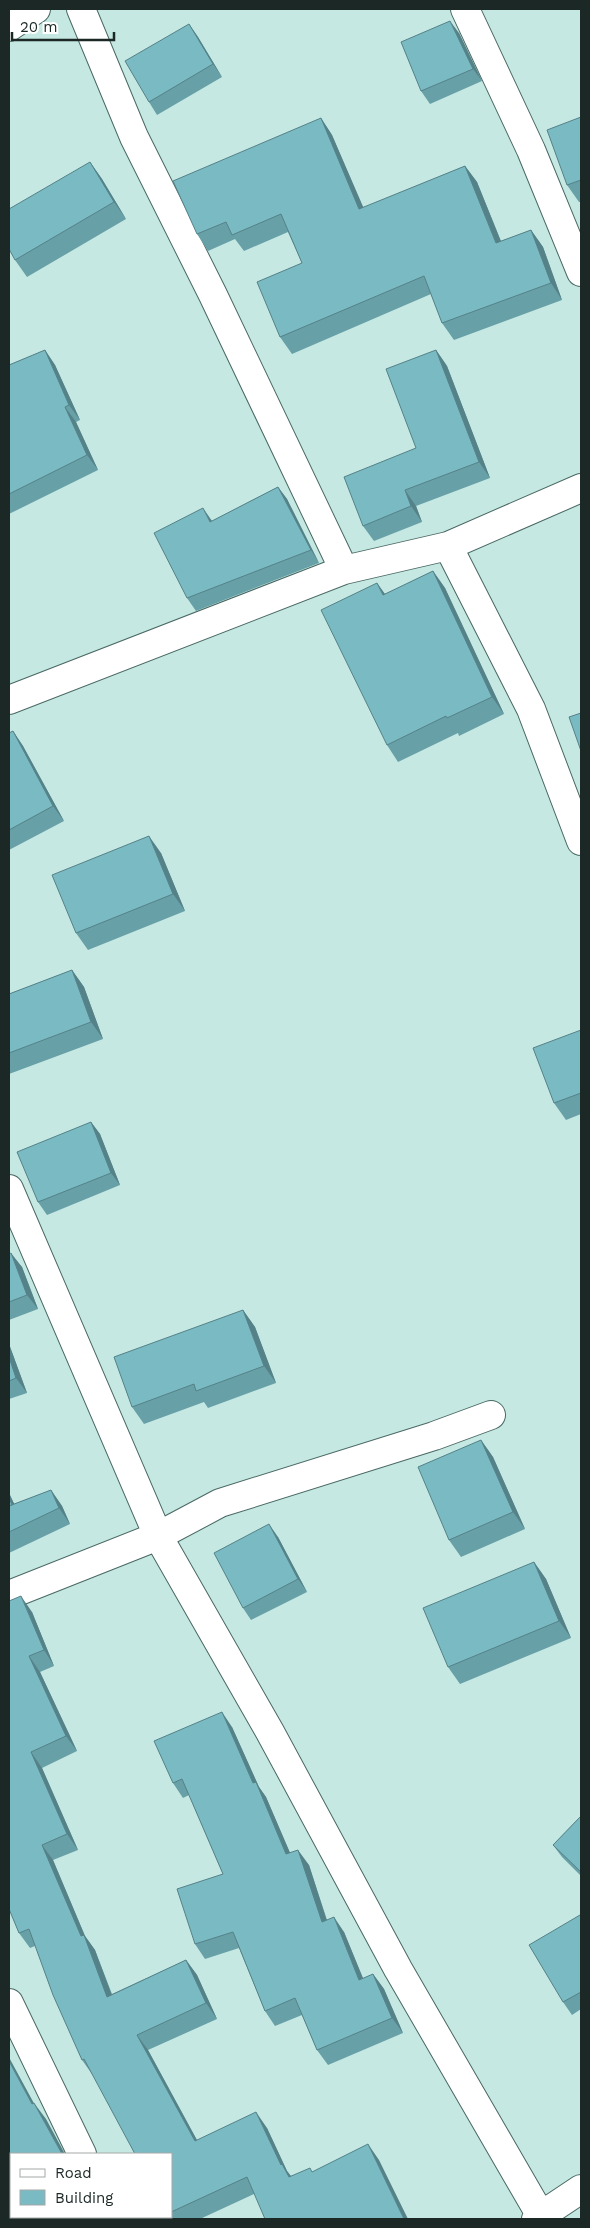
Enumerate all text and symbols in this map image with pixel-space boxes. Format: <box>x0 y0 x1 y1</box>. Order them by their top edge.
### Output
scale bar <box>12 10 115 42</box>
text: 20 m <box>20 18 58 36</box>
legend <box>10 2153 172 2218</box>
text: Road <box>55 2164 92 2182</box>
text: Building <box>55 2189 113 2207</box>

